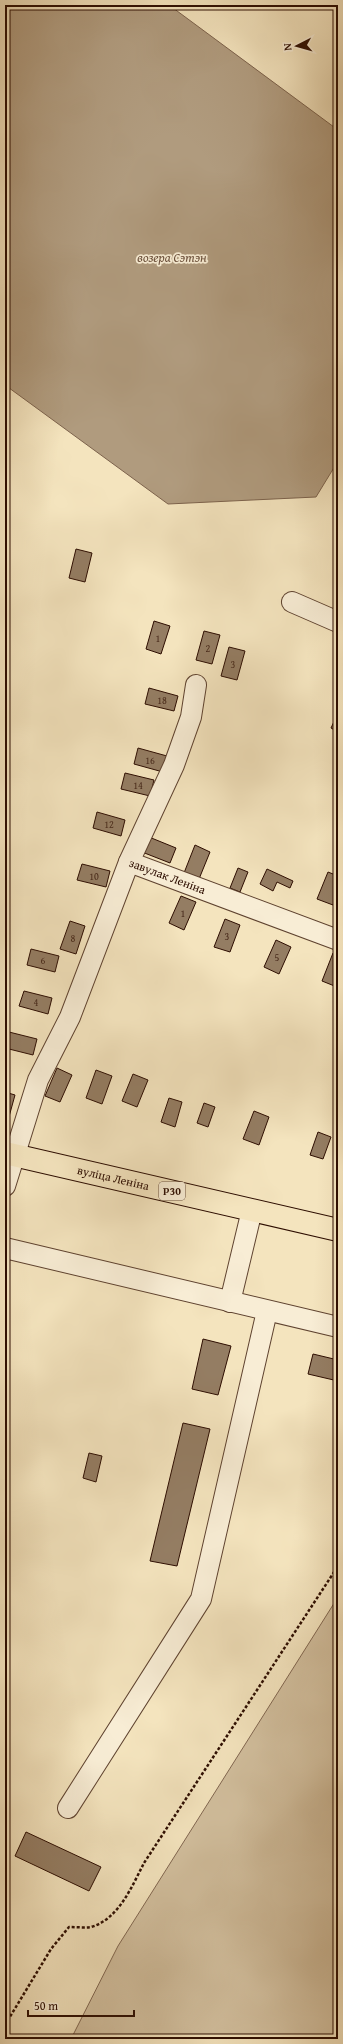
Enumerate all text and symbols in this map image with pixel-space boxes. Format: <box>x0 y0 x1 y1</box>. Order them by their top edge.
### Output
north arrow <box>277 26 317 66</box>
text: N <box>279 42 295 52</box>
water label: возера Сэтэн <box>137 248 207 267</box>
house number: 1 <box>156 631 161 646</box>
house number: 2 <box>206 641 211 656</box>
house number: 3 <box>231 657 236 672</box>
house number: 18 <box>157 693 167 708</box>
house number: 16 <box>145 753 155 768</box>
house number: 14 <box>133 778 143 793</box>
house number: 12 <box>104 817 114 832</box>
street label: завулак Леніна <box>127 854 209 898</box>
house number: 10 <box>89 869 99 884</box>
house number: 1 <box>181 906 186 921</box>
house number: 3 <box>225 929 230 944</box>
house number: 8 <box>71 931 76 946</box>
house number: 5 <box>275 950 280 965</box>
house number: 6 <box>41 953 46 968</box>
house number: 4 <box>34 995 39 1010</box>
street label: вуліца Леніна <box>76 1161 151 1194</box>
road number: Р30 <box>159 1182 185 1200</box>
scale bar <box>28 1992 134 2018</box>
text: 50 m <box>34 1997 58 2014</box>

